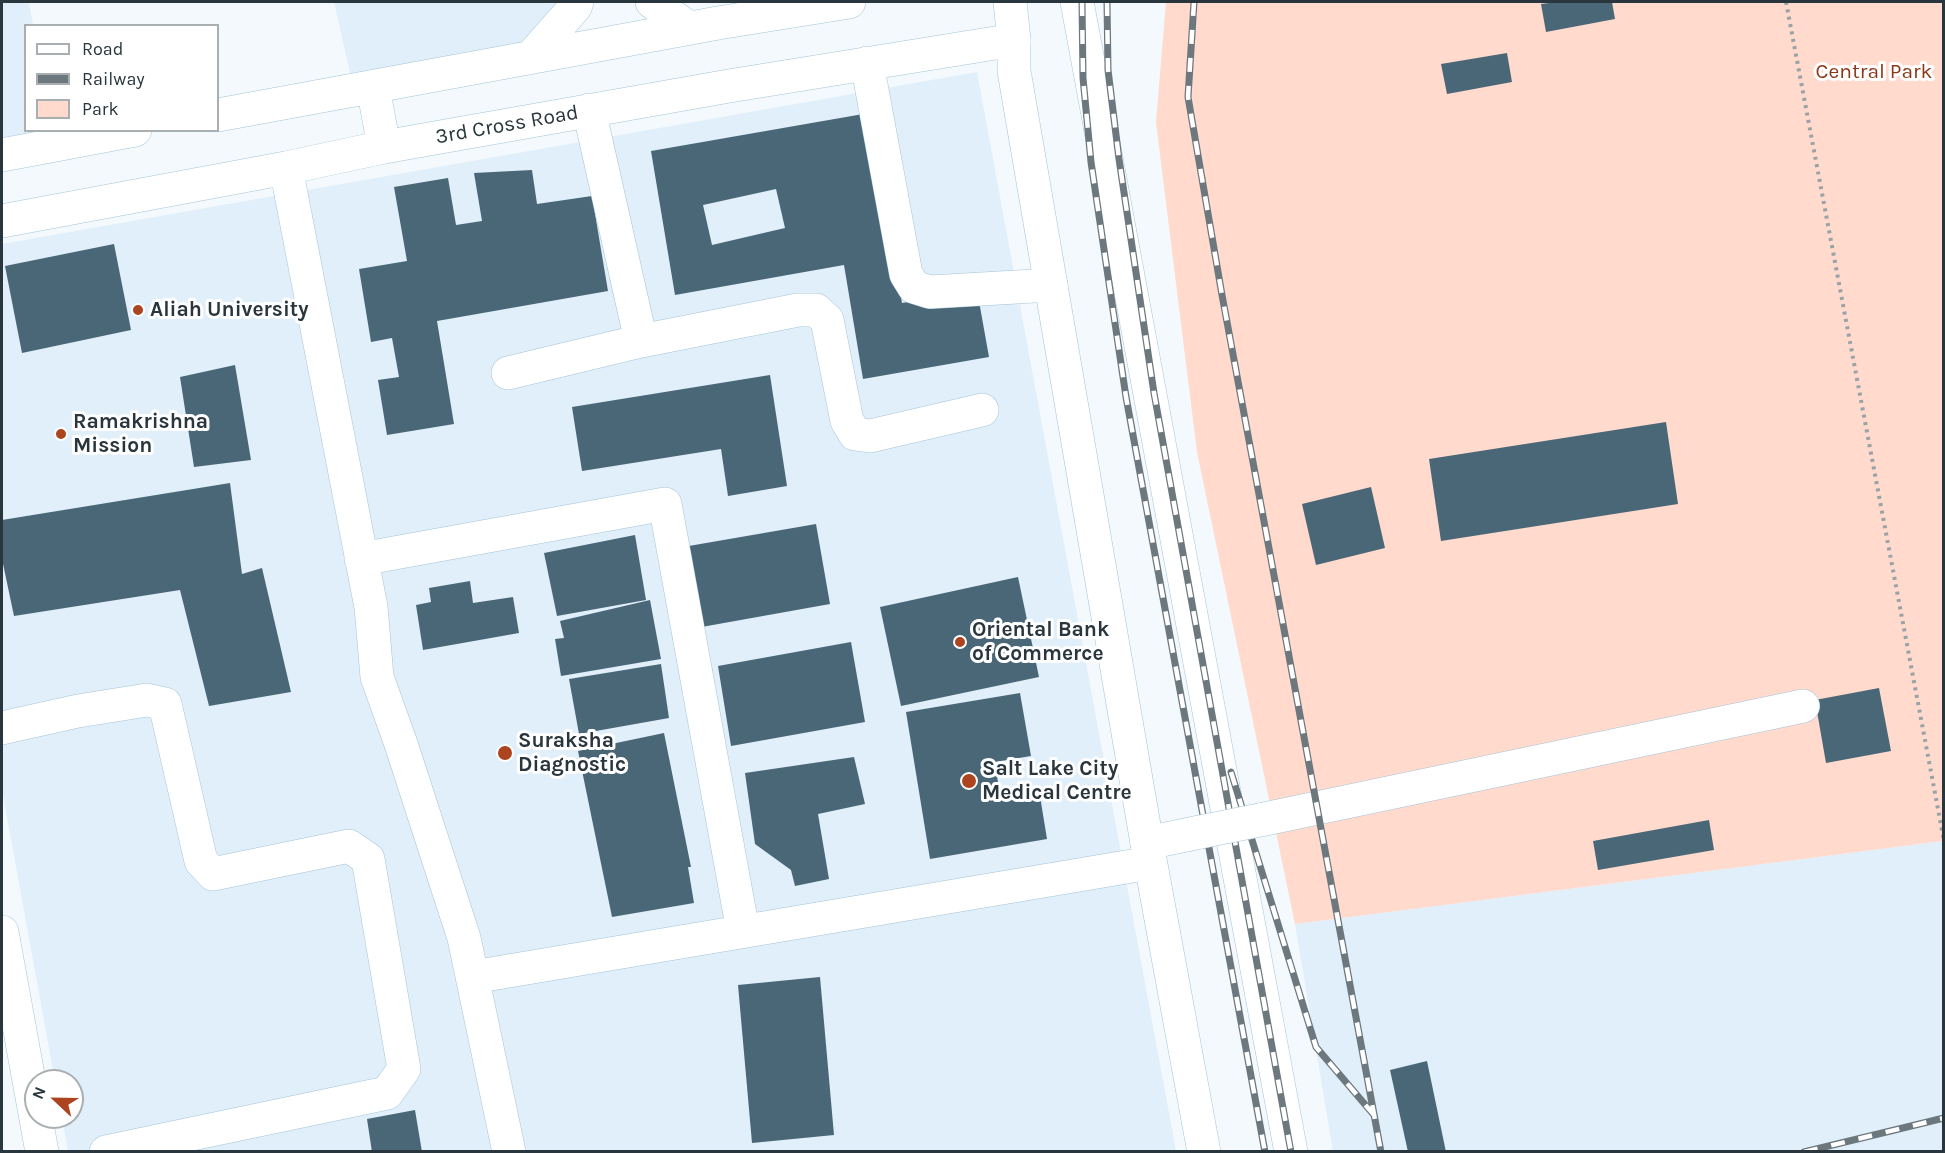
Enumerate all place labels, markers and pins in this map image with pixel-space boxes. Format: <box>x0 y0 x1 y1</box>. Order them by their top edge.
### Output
place label: Aliah University <box>150 297 309 323</box>
marker: Aliah University <box>131 303 145 317</box>
place label: Ramakrishna Mission <box>73 409 208 459</box>
marker: Ramakrishna Mission <box>54 427 68 441</box>
place label: Oriental Bank of Commerce <box>972 617 1109 667</box>
marker: Oriental Bank of Commerce <box>953 635 967 649</box>
place label: Suraksha Diagnostic <box>518 728 626 778</box>
marker: Suraksha Diagnostic <box>496 744 514 762</box>
place label: Salt Lake City Medical Centre <box>982 756 1132 806</box>
marker: Salt Lake City Medical Centre <box>960 772 978 790</box>

